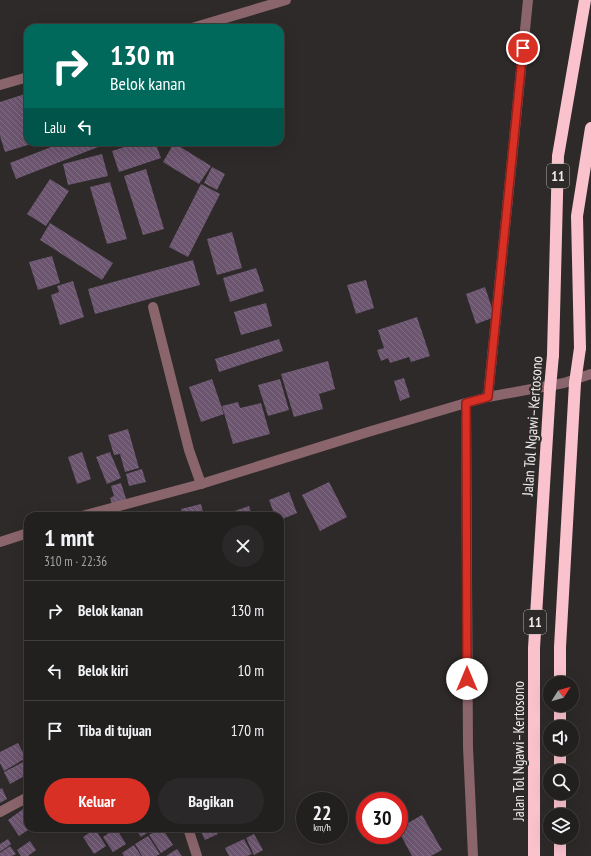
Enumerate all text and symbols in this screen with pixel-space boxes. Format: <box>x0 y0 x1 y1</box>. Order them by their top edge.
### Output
pin <box>506 31 540 65</box>
text: 130 m <box>110 36 174 73</box>
icon: arrive <box>512 37 534 59</box>
icon: right <box>44 40 96 92</box>
text: Belok kanan <box>110 72 185 95</box>
icon: left <box>74 116 96 138</box>
text: Lalu <box>44 118 66 137</box>
road number: 11 <box>547 164 569 188</box>
street label: Jalan Tol Ngawi–Kertosono <box>518 356 546 497</box>
text: 1 mnt <box>44 522 94 553</box>
button: close <box>222 525 264 567</box>
text: 310 m · 22:36 <box>44 553 107 570</box>
icon: right <box>44 600 66 622</box>
text: Belok kanan <box>78 601 143 620</box>
text: 130 m <box>231 601 264 620</box>
road number: 11 <box>524 610 546 634</box>
position arrow <box>446 658 488 700</box>
icon: left <box>44 660 66 682</box>
text: Belok kiri <box>78 661 128 680</box>
text: 10 m <box>238 661 264 680</box>
north arrow <box>543 676 579 712</box>
map controls <box>543 676 579 844</box>
street label: Jalan Tol Ngawi–Kertosono <box>509 681 528 822</box>
icon: arrive <box>44 720 66 742</box>
button: sound <box>543 720 579 756</box>
text: Tiba di tujuan <box>78 721 152 740</box>
text: 170 m <box>231 721 264 740</box>
button: search <box>543 764 579 800</box>
button: Keluar <box>44 778 150 824</box>
button: Bagikan <box>158 778 264 824</box>
speed limit sign: 30 <box>356 792 408 844</box>
text: 22 <box>312 800 332 826</box>
button: layers <box>543 808 579 844</box>
text: km/h <box>313 821 331 834</box>

